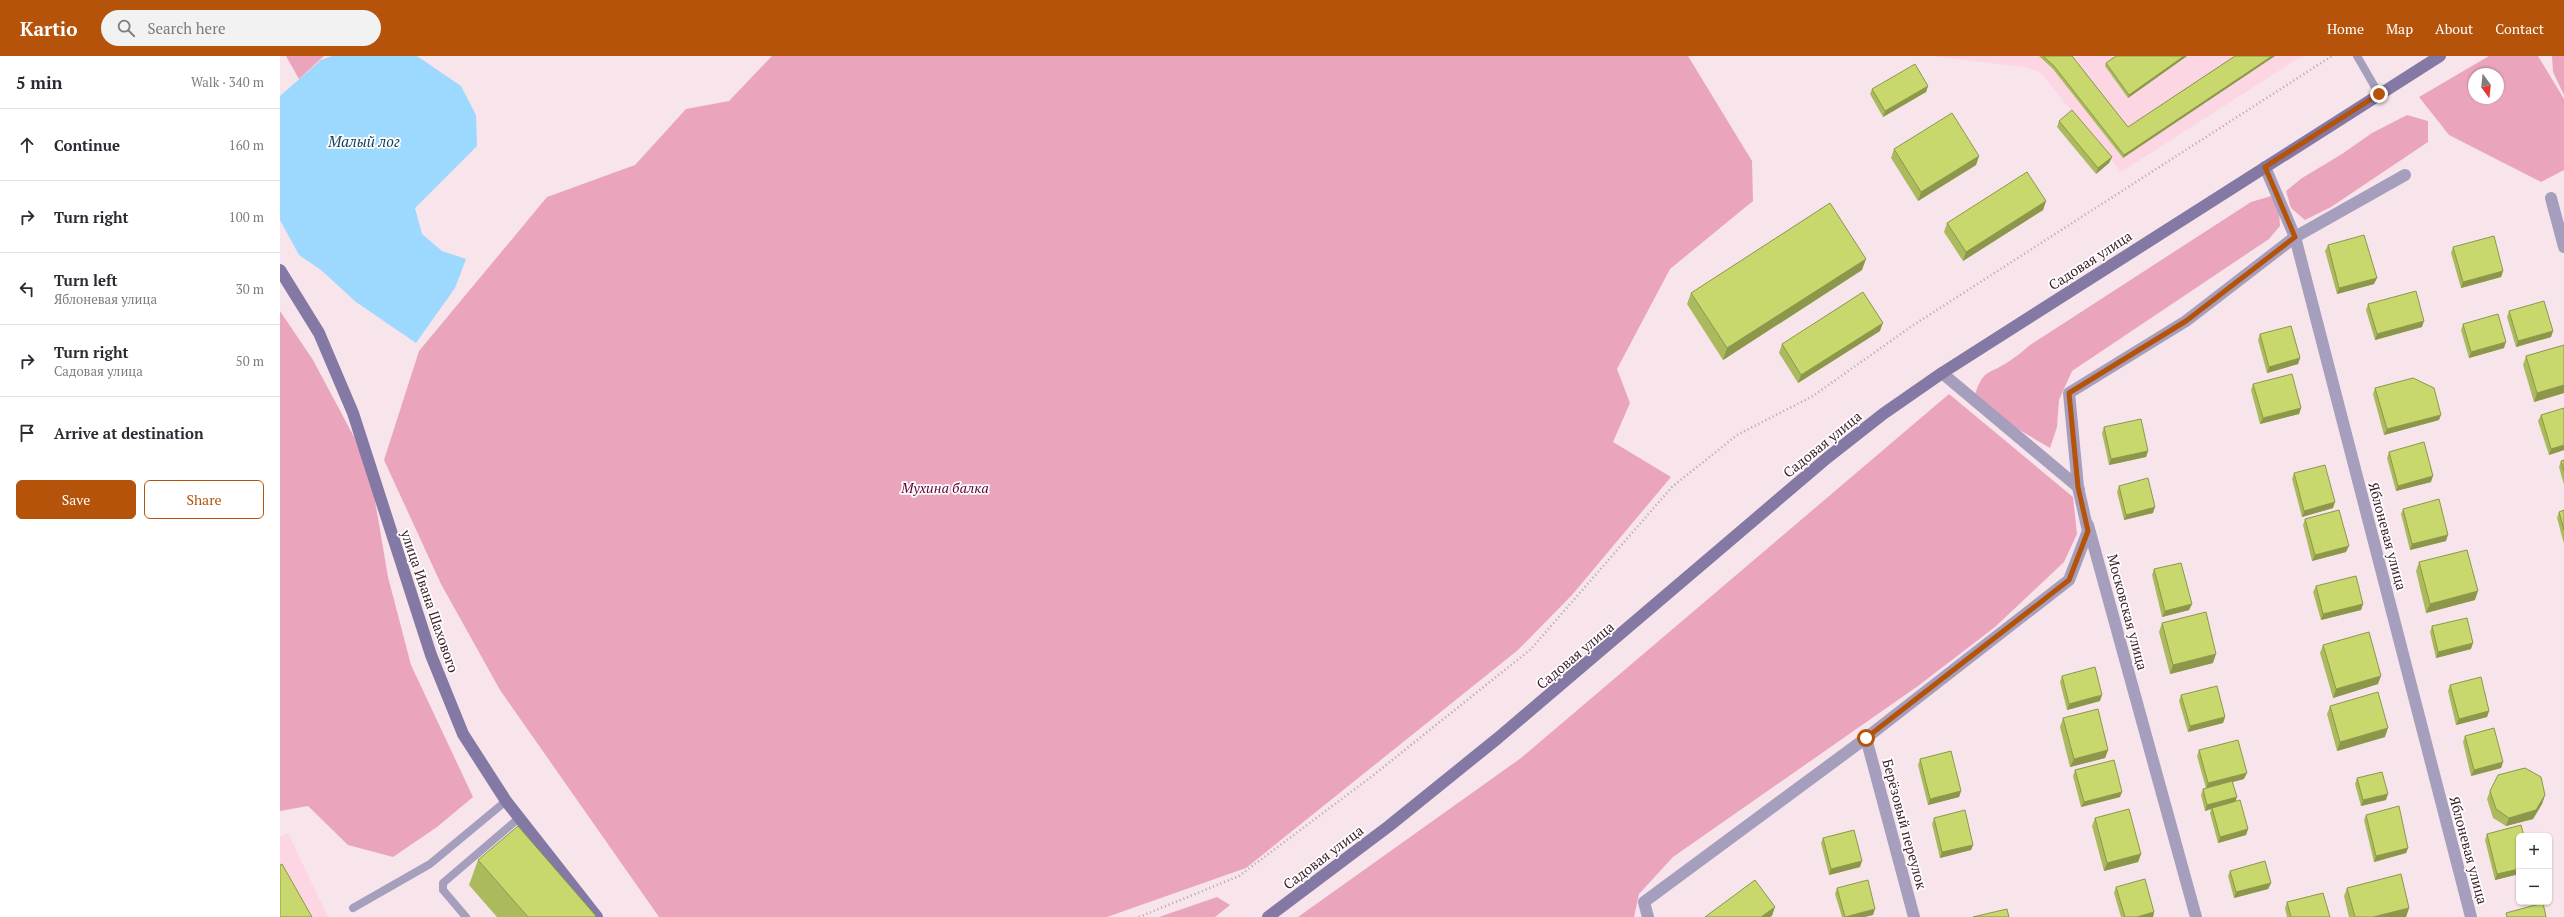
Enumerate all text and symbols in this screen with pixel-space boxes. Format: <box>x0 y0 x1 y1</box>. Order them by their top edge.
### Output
search box <box>101 10 381 46</box>
text: Kartio <box>20 16 77 41</box>
icon: search <box>115 17 137 39</box>
text: Search here <box>147 18 225 38</box>
text: Home <box>2327 19 2364 38</box>
text: Map <box>2386 19 2413 38</box>
text: About <box>2435 19 2473 38</box>
text: Contact <box>2495 19 2544 38</box>
north arrow <box>2468 68 2504 104</box>
text: 5 min <box>16 71 63 94</box>
text: Walk · 340 m <box>191 73 264 91</box>
route end <box>2370 85 2388 103</box>
water label: Малый лог <box>327 131 400 151</box>
icon: ahead <box>16 134 38 156</box>
text: Continue <box>54 135 120 155</box>
text: 160 m <box>229 136 264 154</box>
icon: right <box>16 206 38 228</box>
text: Turn right <box>54 207 129 227</box>
text: 100 m <box>229 208 264 226</box>
street label: Садовая улица <box>2045 226 2135 294</box>
text: Turn left <box>54 270 118 290</box>
icon: left <box>16 278 38 300</box>
text: 30 m <box>236 280 264 298</box>
text: Яблоневая улица <box>54 290 157 308</box>
text: Turn right <box>54 342 129 362</box>
icon: right <box>16 350 38 372</box>
text: 50 m <box>236 352 264 370</box>
text: Садовая улица <box>54 362 143 380</box>
street label: Садовая улица <box>1779 406 1865 482</box>
icon: arrive <box>16 422 38 444</box>
text: Arrive at destination <box>54 423 204 443</box>
park label: Мухина балка <box>900 478 989 497</box>
button: Save <box>16 480 136 519</box>
button: Share <box>144 480 264 519</box>
street label: Яблоневая улица <box>2364 480 2412 592</box>
street label: улица Ивана Шахового <box>396 526 463 675</box>
street label: Московская улица <box>2103 552 2153 672</box>
street label: Садовая улица <box>1532 617 1618 693</box>
route start <box>1857 729 1875 747</box>
street label: Берёзовый переулок <box>1878 757 1932 892</box>
street label: Яблоневая улица <box>2445 794 2493 906</box>
street label: Садовая улица <box>1279 821 1367 893</box>
map controls <box>2516 833 2552 905</box>
button: + <box>2516 833 2552 869</box>
button: − <box>2516 869 2552 905</box>

